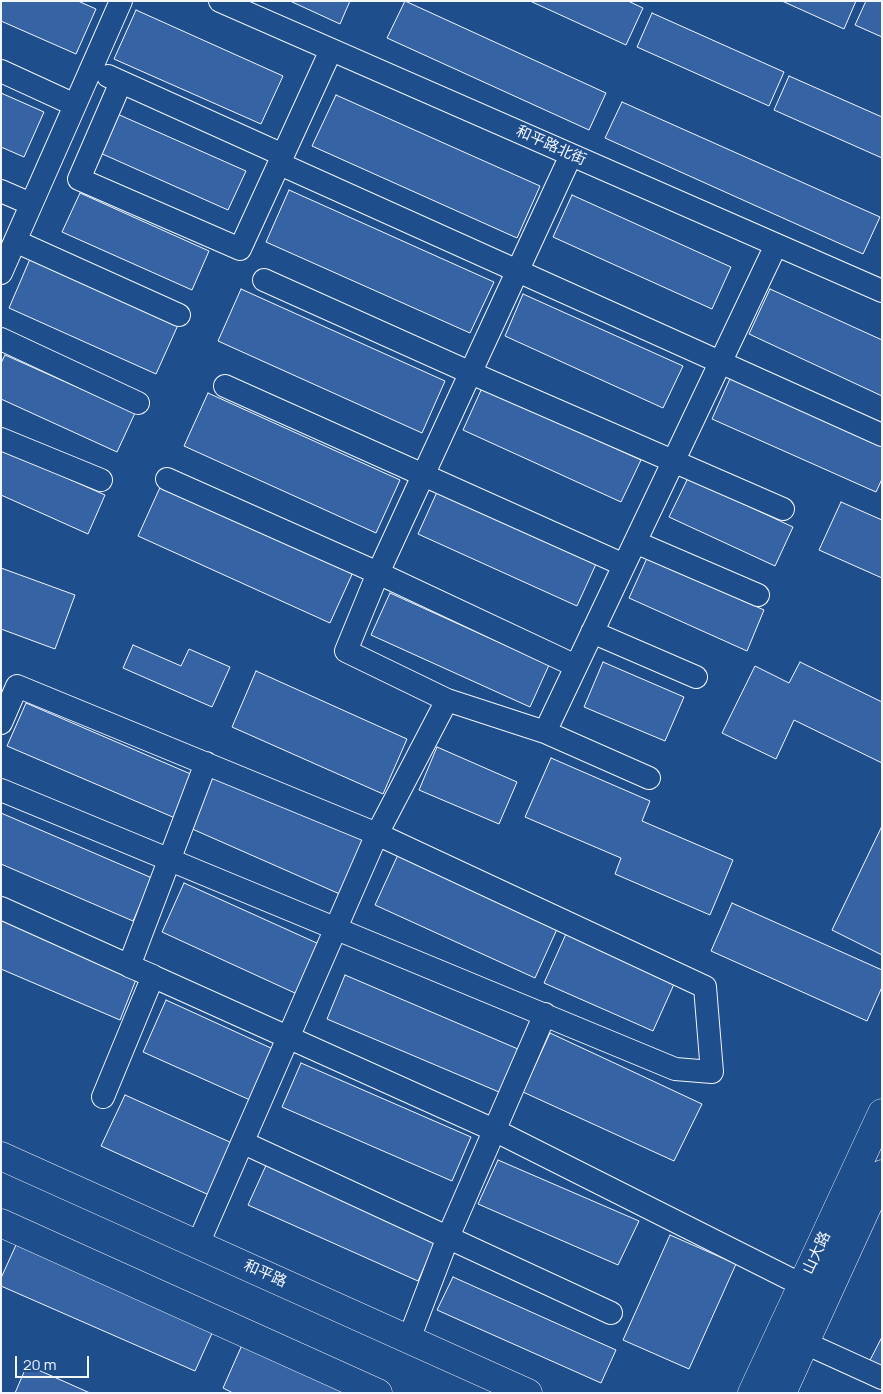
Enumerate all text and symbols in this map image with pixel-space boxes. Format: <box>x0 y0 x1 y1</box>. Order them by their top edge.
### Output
street label: 和平路北街 <box>513 123 589 169</box>
street label: 山大路 <box>799 1229 835 1277</box>
street label: 和平路 <box>241 1257 289 1291</box>
scale bar <box>18 1346 91 1378</box>
text: 20 m <box>23 1354 56 1375</box>

